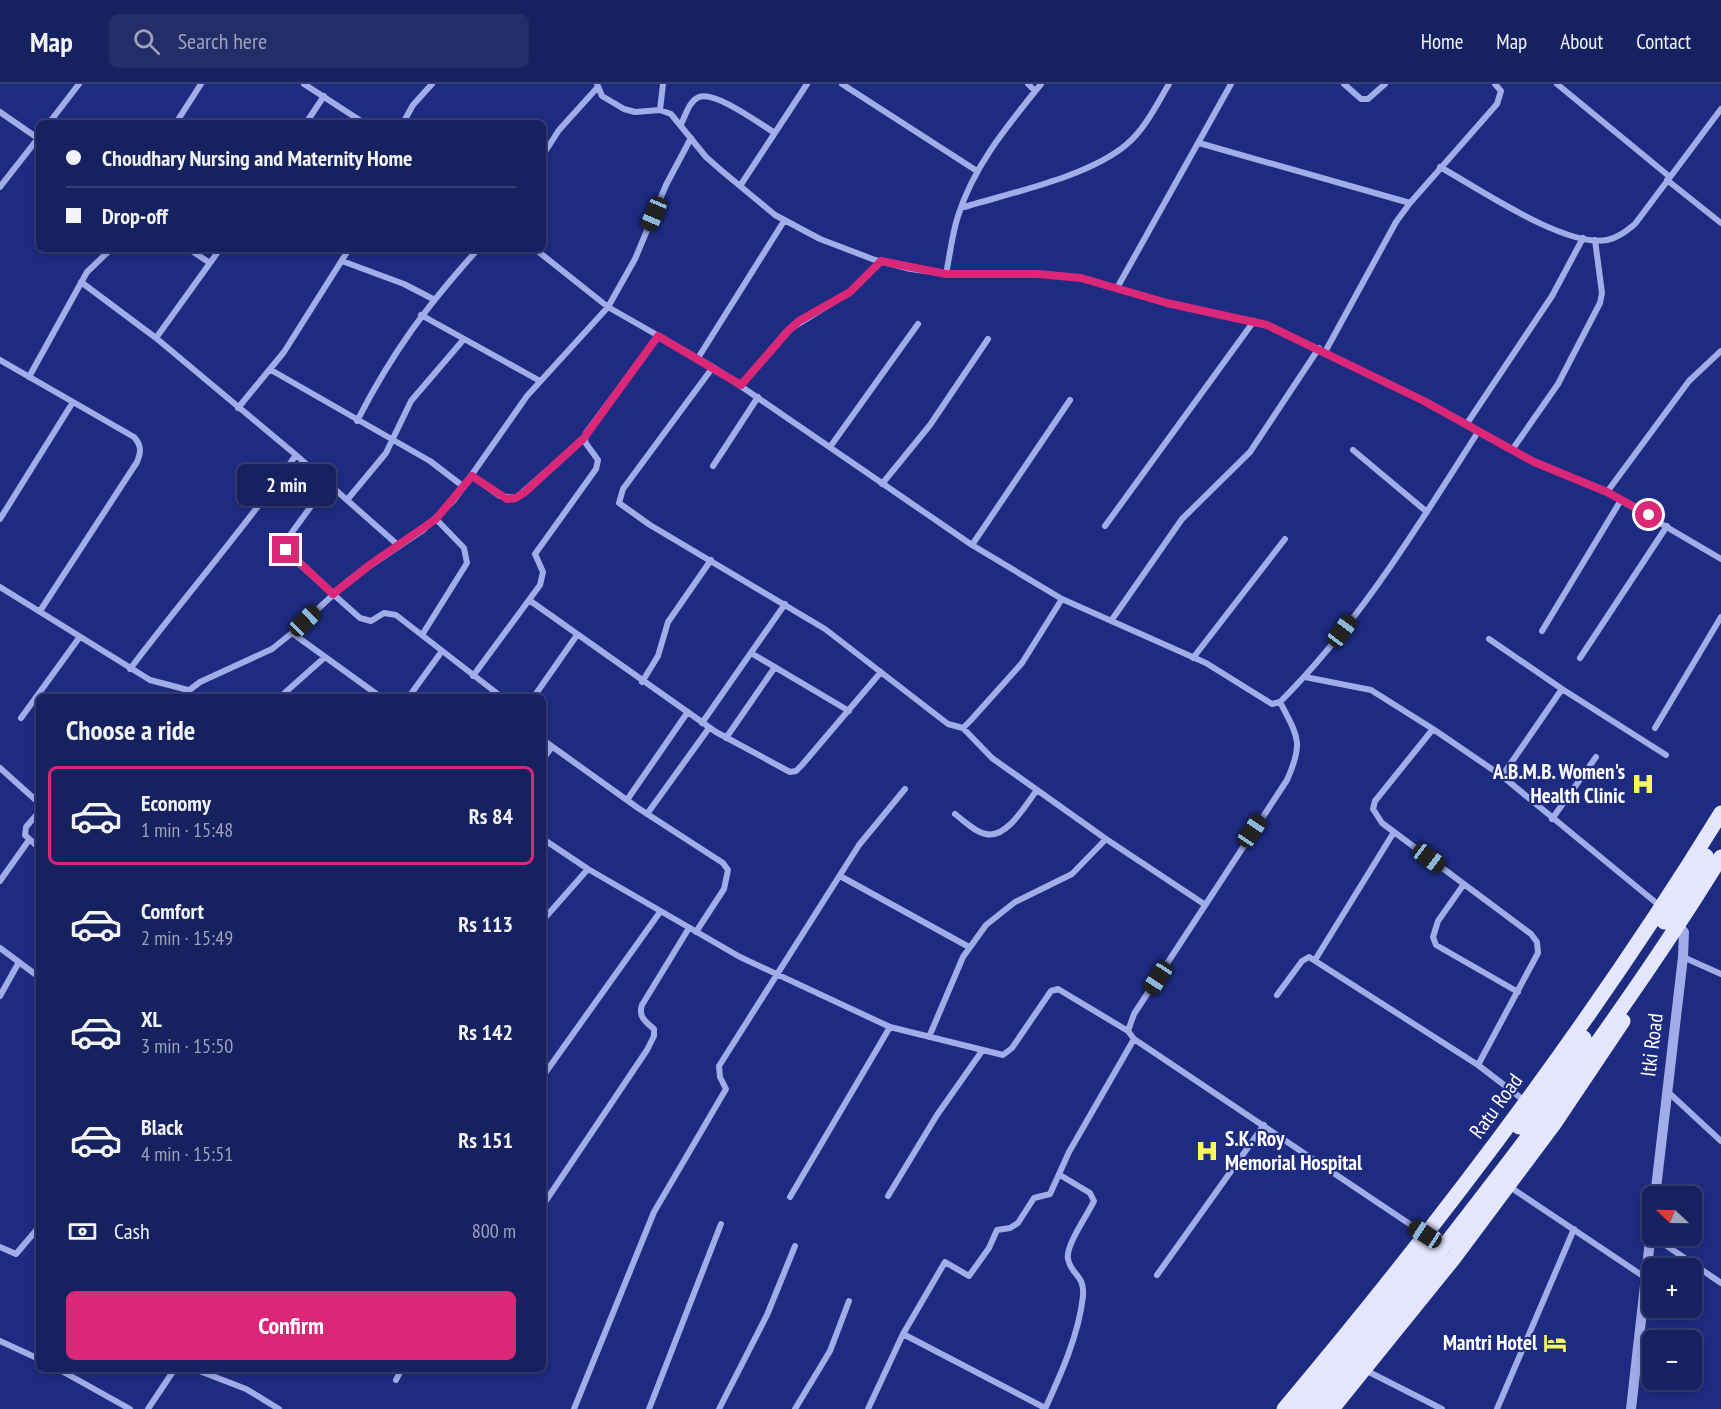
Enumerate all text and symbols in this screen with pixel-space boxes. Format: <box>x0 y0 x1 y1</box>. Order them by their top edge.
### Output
search box <box>109 14 529 68</box>
text: Map <box>30 23 73 60</box>
icon: search <box>130 25 163 58</box>
text: Search here <box>178 27 267 55</box>
text: Home <box>1421 28 1463 55</box>
text: Map <box>1496 28 1527 55</box>
text: About <box>1560 28 1603 55</box>
text: Contact <box>1636 28 1691 55</box>
text: Choudhary Nursing and Maternity Home <box>102 144 412 172</box>
car <box>639 194 669 234</box>
text: Drop-off <box>102 202 168 230</box>
callout: 2 min <box>236 463 336 505</box>
text: 2 min <box>266 472 307 498</box>
route start <box>1635 501 1662 528</box>
route end <box>272 536 299 563</box>
car <box>286 602 324 640</box>
car <box>1324 611 1360 651</box>
text: Choose a ride <box>66 713 195 747</box>
place label: A.B.M.B. Women's Health Clinic <box>1492 758 1626 809</box>
hospital icon: A.B.M.B. Women's Health Clinic <box>1630 771 1656 797</box>
icon: car <box>69 789 123 843</box>
text: Economy <box>141 789 211 817</box>
text: Rs 84 <box>469 802 513 830</box>
car <box>1234 811 1270 851</box>
text: 1 min · 15:48 <box>141 817 233 843</box>
car <box>1409 840 1449 876</box>
icon: car <box>69 897 123 951</box>
text: Comfort <box>141 897 204 925</box>
text: Rs 113 <box>458 910 513 938</box>
text: 2 min · 15:49 <box>141 925 233 951</box>
car <box>1141 958 1175 998</box>
icon: car <box>69 1005 123 1059</box>
text: XL <box>141 1005 162 1033</box>
street label: Itki Road <box>1634 1012 1669 1078</box>
text: Rs 142 <box>458 1018 513 1046</box>
text: 3 min · 15:50 <box>141 1033 233 1059</box>
street label: Ratu Road <box>1463 1068 1528 1143</box>
icon: car <box>69 1113 123 1167</box>
text: Black <box>141 1113 183 1141</box>
place label: S.K. Roy Memorial Hospital <box>1225 1125 1363 1176</box>
text: Rs 151 <box>458 1126 513 1154</box>
hospital icon: S.K. Roy Memorial Hospital <box>1194 1138 1220 1164</box>
text: 4 min · 15:51 <box>141 1141 233 1167</box>
north arrow <box>1642 1186 1702 1246</box>
map controls <box>1642 1186 1702 1390</box>
icon: cash <box>66 1215 99 1248</box>
text: Cash <box>114 1217 150 1245</box>
car <box>1405 1217 1445 1251</box>
text: 800 m <box>472 1218 516 1244</box>
button: + <box>1642 1258 1702 1318</box>
button: Confirm <box>66 1291 516 1360</box>
place label: Mantri Hotel <box>1443 1329 1538 1356</box>
hotel icon: Mantri Hotel <box>1542 1330 1568 1356</box>
button: − <box>1642 1330 1702 1390</box>

